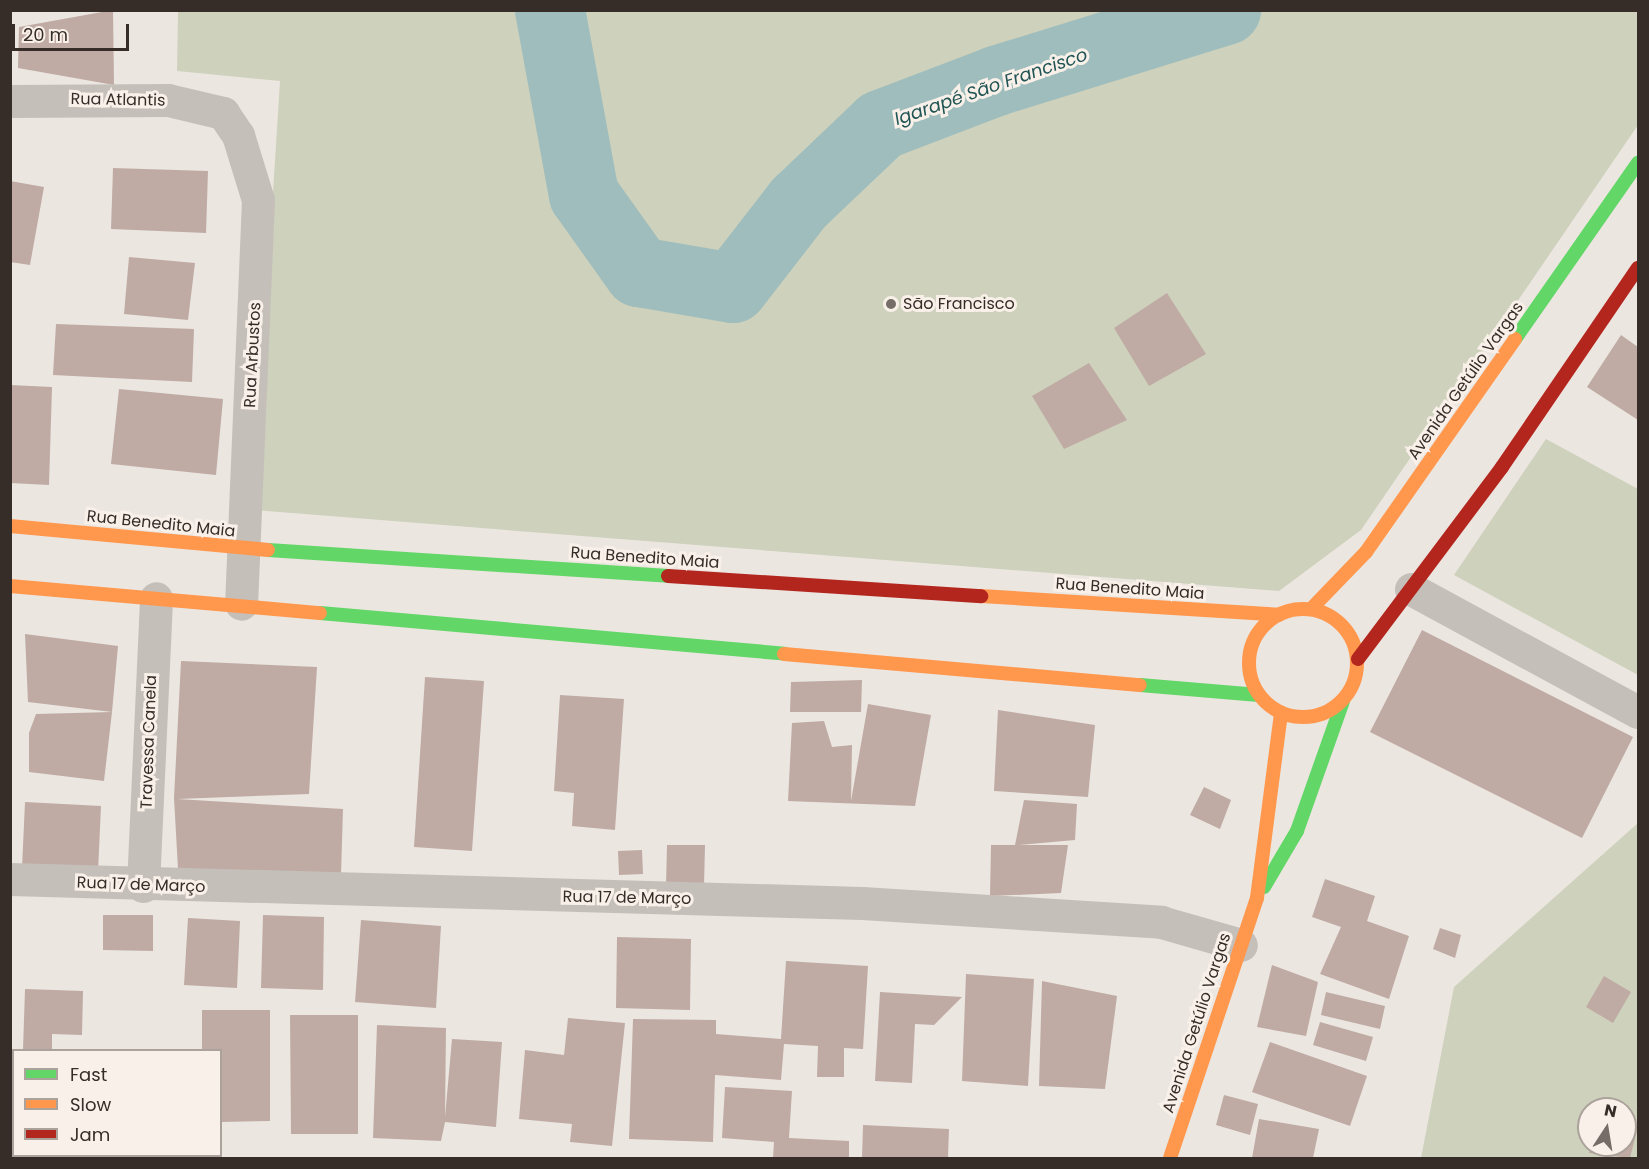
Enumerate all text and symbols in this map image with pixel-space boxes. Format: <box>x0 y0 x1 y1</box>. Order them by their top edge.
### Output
scale bar <box>15 12 132 50</box>
text: 20 m <box>23 22 68 47</box>
water label: Igarapé São Francisco <box>892 44 1090 130</box>
street label: Rua Atlantis <box>70 90 166 110</box>
place label: São Francisco <box>903 294 1015 314</box>
marker: São Francisco <box>884 297 898 311</box>
street label: Avenida Getúlio Vargas <box>1404 298 1528 464</box>
street label: Rua Arbustos <box>241 302 265 408</box>
street label: Rua Benedito Maia <box>86 507 236 541</box>
street label: Rua Benedito Maia <box>570 543 720 573</box>
street label: Rua Benedito Maia <box>1055 574 1205 604</box>
street label: Travessa Canela <box>137 675 161 809</box>
street label: Rua 17 de Março <box>76 873 206 897</box>
street label: Rua 17 de Março <box>562 887 692 909</box>
street label: Avenida Getúlio Vargas <box>1159 931 1235 1115</box>
legend <box>12 1049 222 1157</box>
text: Fast <box>70 1062 107 1087</box>
text: Slow <box>70 1092 111 1117</box>
north arrow <box>1577 1097 1637 1157</box>
text: N <box>1602 1098 1619 1123</box>
text: Jam <box>70 1122 110 1147</box>

